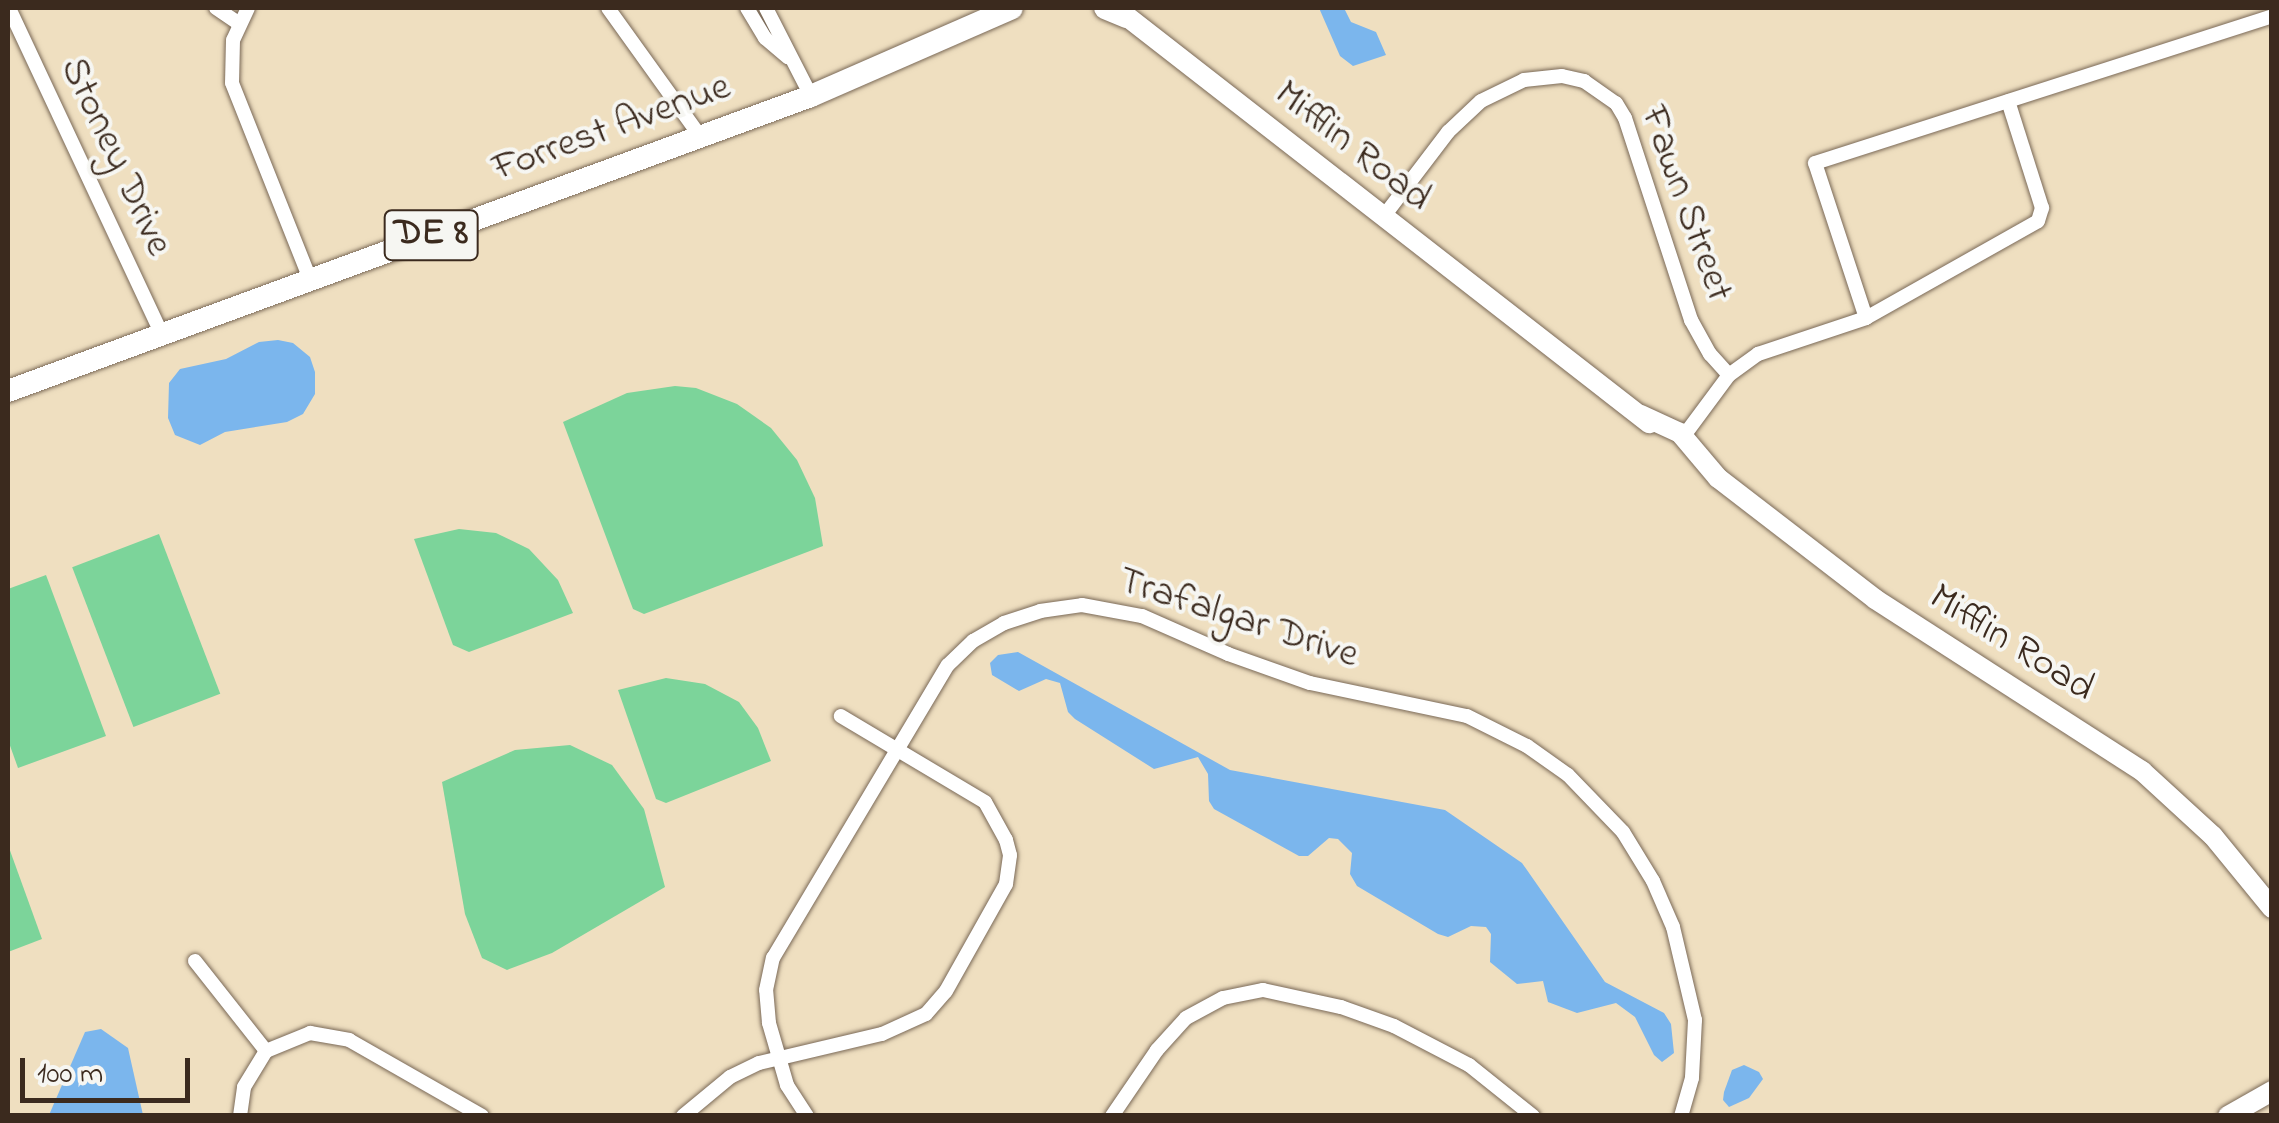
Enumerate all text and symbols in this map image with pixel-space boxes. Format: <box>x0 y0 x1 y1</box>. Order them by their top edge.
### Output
street label: Stoney Drive <box>48 50 182 264</box>
street label: Forrest Avenue <box>487 64 737 194</box>
street label: Mifflin Road <box>1264 71 1440 223</box>
street label: Fawn Street <box>1628 100 1742 308</box>
road number: DE 8 <box>384 202 478 268</box>
street label: Trafalgar Drive <box>1112 558 1364 680</box>
street label: Mifflin Road <box>1920 574 2102 714</box>
scale bar <box>25 1038 195 1100</box>
text: 100 m <box>37 1053 103 1097</box>

